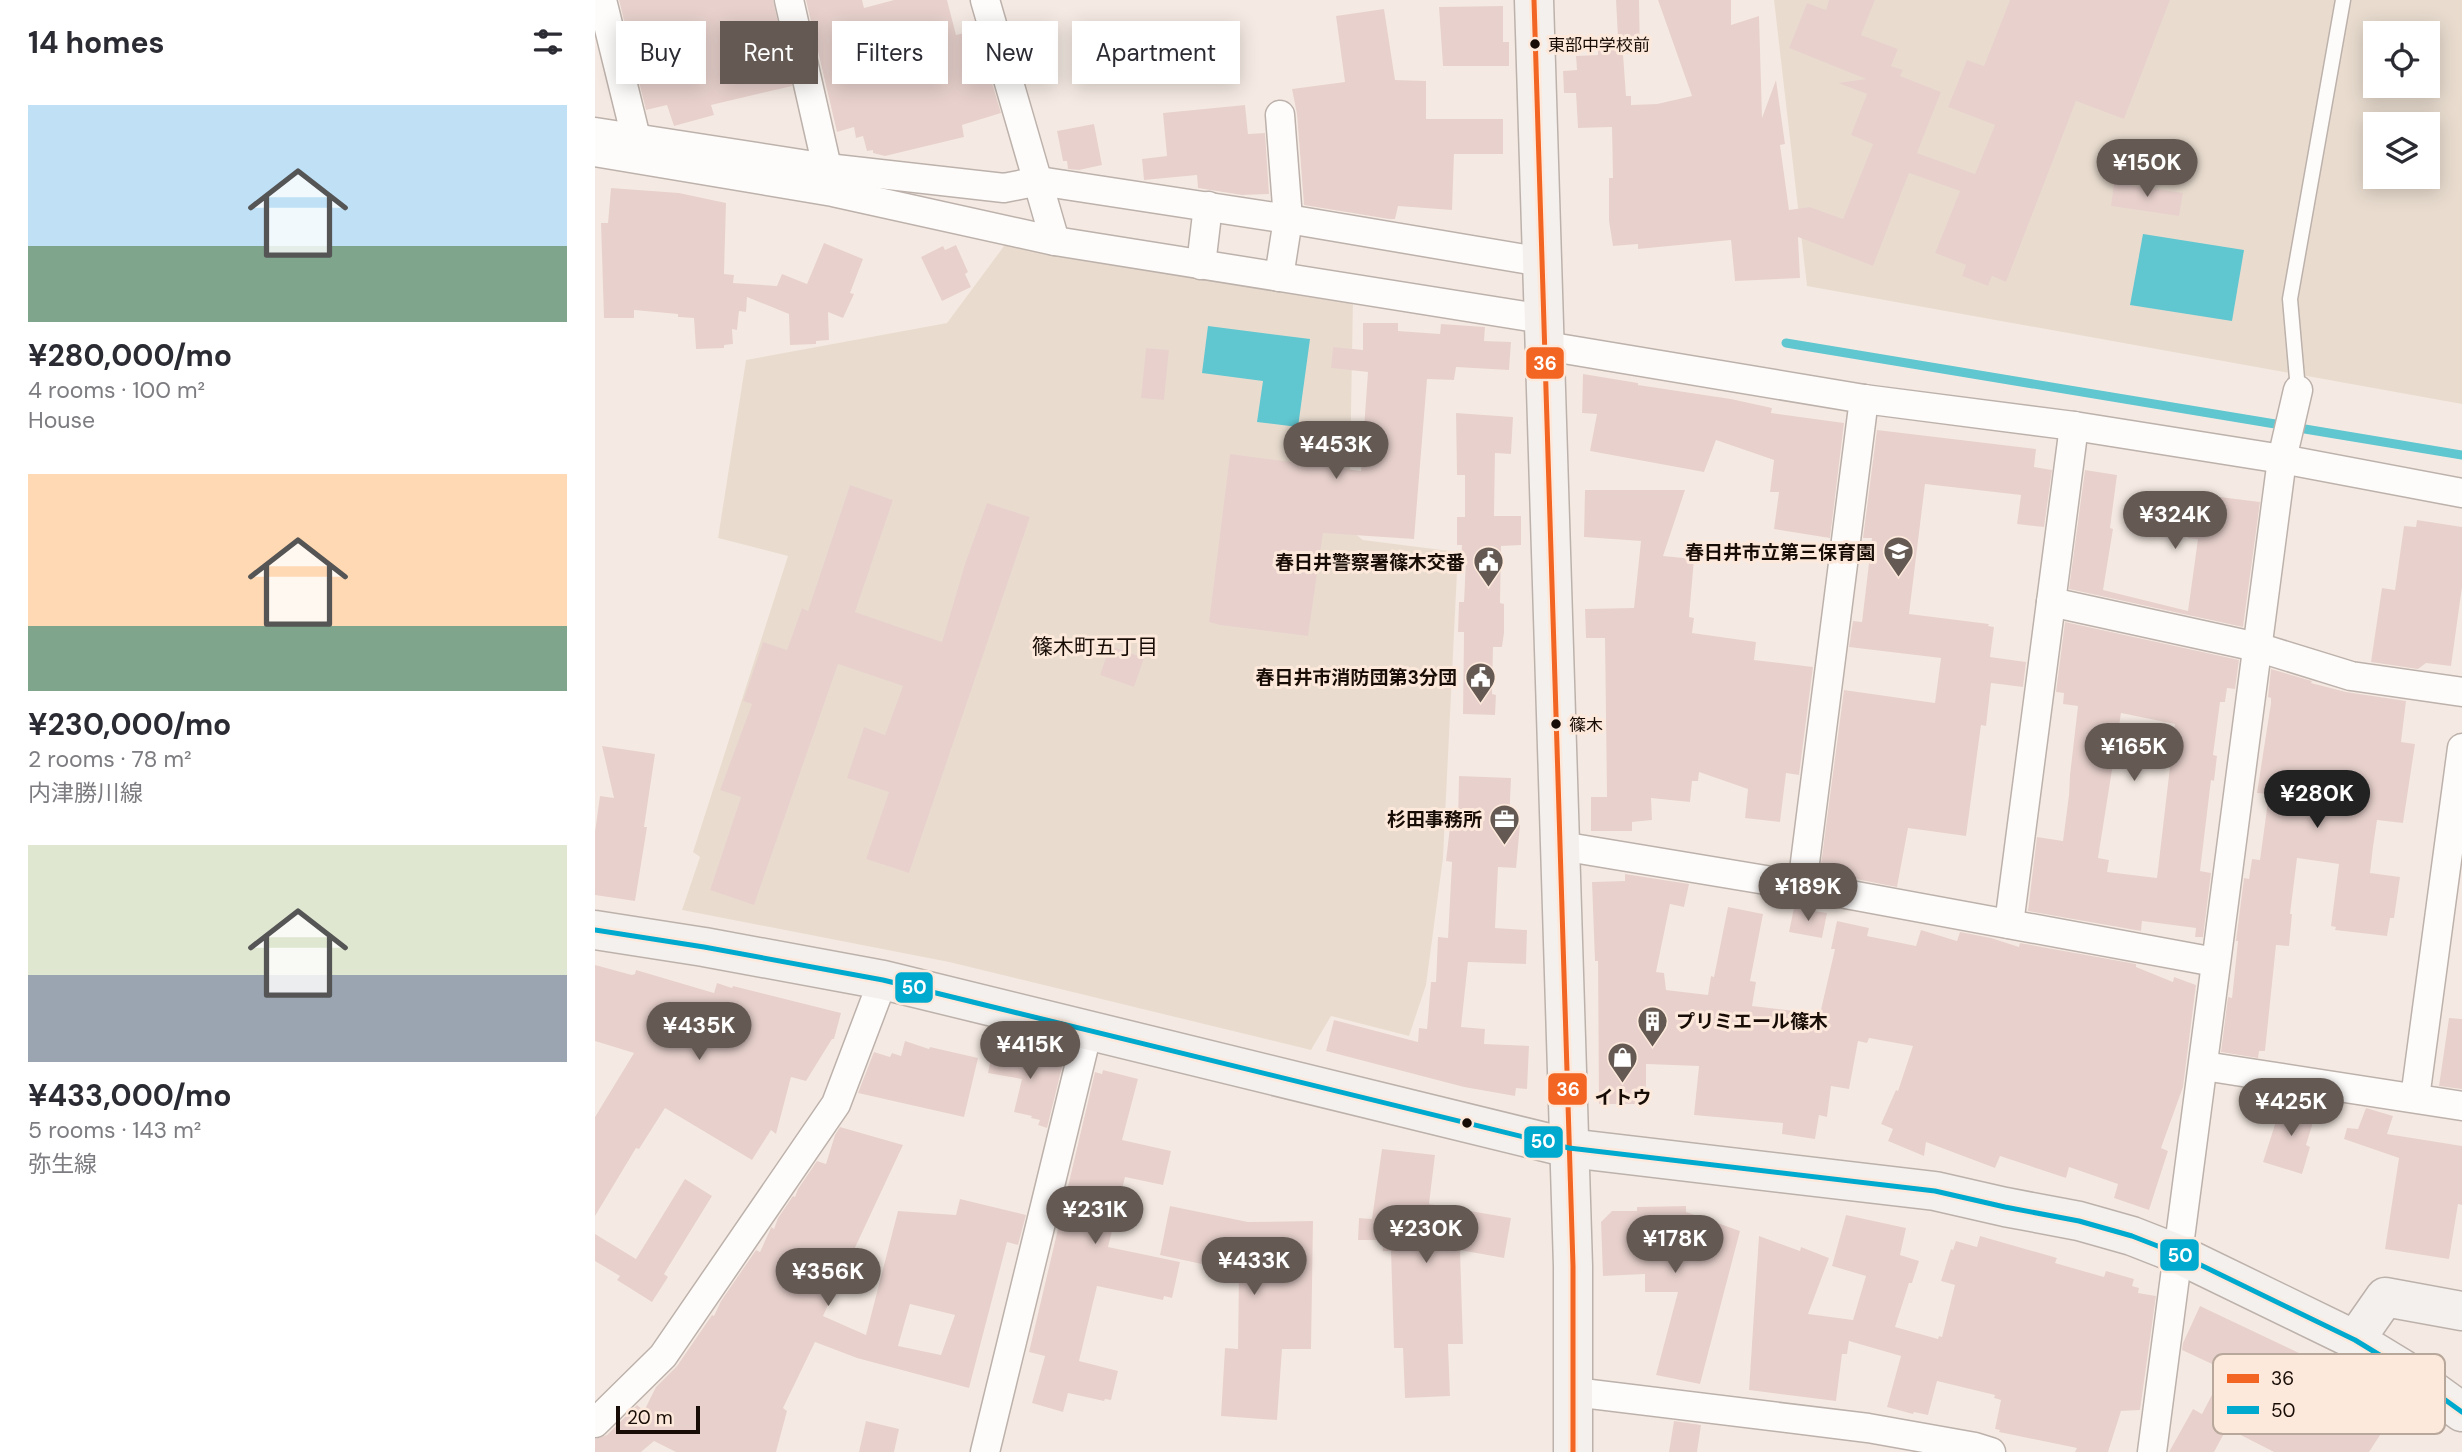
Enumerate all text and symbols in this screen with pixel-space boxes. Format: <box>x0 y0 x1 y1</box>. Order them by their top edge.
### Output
chip: Buy <box>616 21 706 84</box>
chip: Rent <box>720 21 818 84</box>
chip: Filters <box>832 21 948 84</box>
chip: New <box>962 21 1058 84</box>
chip: Apartment <box>1072 21 1240 84</box>
map controls <box>2363 21 2440 189</box>
button: locate <box>2363 21 2440 98</box>
text: 14 homes <box>28 23 165 62</box>
icon: filters <box>529 23 567 61</box>
place label: 東部中学校前 <box>1548 34 1650 56</box>
marker: 東部中学校前 <box>1528 37 1542 51</box>
button: layers <box>2363 112 2440 189</box>
pin: ¥150K <box>2098 140 2196 199</box>
text: ¥150K <box>2113 147 2181 177</box>
icon: home <box>235 150 361 276</box>
text: ¥280,000/mo <box>28 336 232 375</box>
line badge: 36 <box>1525 346 1565 380</box>
text: 36 <box>1533 351 1557 376</box>
text: 4 rooms · 100 m² <box>28 375 205 405</box>
text: House <box>28 405 95 435</box>
pin: ¥453K <box>1287 421 1385 481</box>
text: ¥453K <box>1299 429 1373 459</box>
pin: ¥324K <box>2126 491 2224 551</box>
text: ¥324K <box>2139 499 2211 529</box>
icon: home <box>235 519 361 645</box>
school or university icon: 春日井市立第三保育園 <box>1881 535 1915 579</box>
place label: 春日井市立第三保育園 <box>1685 540 1875 565</box>
public building icon: 春日井警察署篠木交番 <box>1471 545 1505 589</box>
place label: 春日井警察署篠木交番 <box>1275 550 1465 575</box>
district label: 篠木町五丁目 <box>1032 633 1158 661</box>
public building icon: 春日井市消防団第3分団 <box>1463 660 1497 704</box>
place label: 春日井市消防団第3分団 <box>1256 665 1457 690</box>
text: ¥230,000/mo <box>28 705 231 744</box>
place label: 篠木 <box>1569 714 1603 736</box>
marker: 篠木 <box>1549 717 1563 731</box>
pin: ¥165K <box>2085 724 2183 783</box>
text: ¥165K <box>2101 731 2167 761</box>
text: 2 rooms · 78 m² <box>28 744 192 774</box>
pin: ¥280K <box>2268 770 2366 830</box>
text: 内津勝川線 <box>28 778 143 808</box>
text: ¥280K <box>2280 778 2354 808</box>
office icon: 杉田事務所 <box>1488 802 1522 846</box>
place label: 杉田事務所 <box>1387 807 1482 832</box>
pin: ¥189K <box>1759 864 1857 923</box>
text: ¥189K <box>1775 871 1841 901</box>
icon: home <box>235 890 361 1016</box>
line badge: 50 <box>894 971 934 1004</box>
text: 50 <box>901 975 927 1000</box>
pin: ¥435K <box>650 1002 748 1062</box>
building icon: プリミエール篠木 <box>1636 1004 1670 1048</box>
place label: プリミエール篠木 <box>1676 1009 1828 1034</box>
text: ¥435K <box>662 1010 736 1040</box>
pin: ¥415K <box>981 1021 1079 1081</box>
text: ¥415K <box>996 1029 1064 1059</box>
shop icon: イトウ <box>1606 1041 1640 1085</box>
line badge: 36 <box>1547 1072 1588 1106</box>
text: ¥433,000/mo <box>28 1076 232 1115</box>
text: 36 <box>1556 1077 1580 1102</box>
pin: ¥425K <box>2242 1078 2340 1138</box>
place label: イトウ <box>1594 1085 1652 1110</box>
text: ¥425K <box>2255 1086 2327 1116</box>
text: 5 rooms · 143 m² <box>28 1115 201 1145</box>
unlabelled marker <box>1460 1116 1474 1130</box>
line badge: 50 <box>1523 1125 1564 1159</box>
text: 50 <box>1530 1129 1556 1154</box>
text: 弥生線 <box>28 1149 97 1179</box>
pin: ¥231K <box>1046 1186 1144 1246</box>
text: ¥231K <box>1062 1194 1128 1224</box>
pin: ¥230K <box>1377 1206 1475 1265</box>
text: ¥230K <box>1389 1213 1463 1243</box>
pin: ¥178K <box>1626 1216 1724 1275</box>
text: ¥178K <box>1642 1223 1708 1253</box>
pin: ¥433K <box>1205 1238 1303 1297</box>
line badge: 50 <box>2159 1238 2200 1272</box>
text: 50 <box>2167 1243 2193 1268</box>
text: ¥433K <box>1218 1245 1290 1275</box>
pin: ¥356K <box>779 1248 877 1308</box>
text: ¥356K <box>792 1256 864 1286</box>
legend <box>2213 1354 2445 1434</box>
text: 36 <box>2271 1366 2294 1391</box>
text: 50 <box>2271 1398 2296 1423</box>
scale bar <box>616 1403 700 1435</box>
text: 20 m <box>627 1405 673 1430</box>

